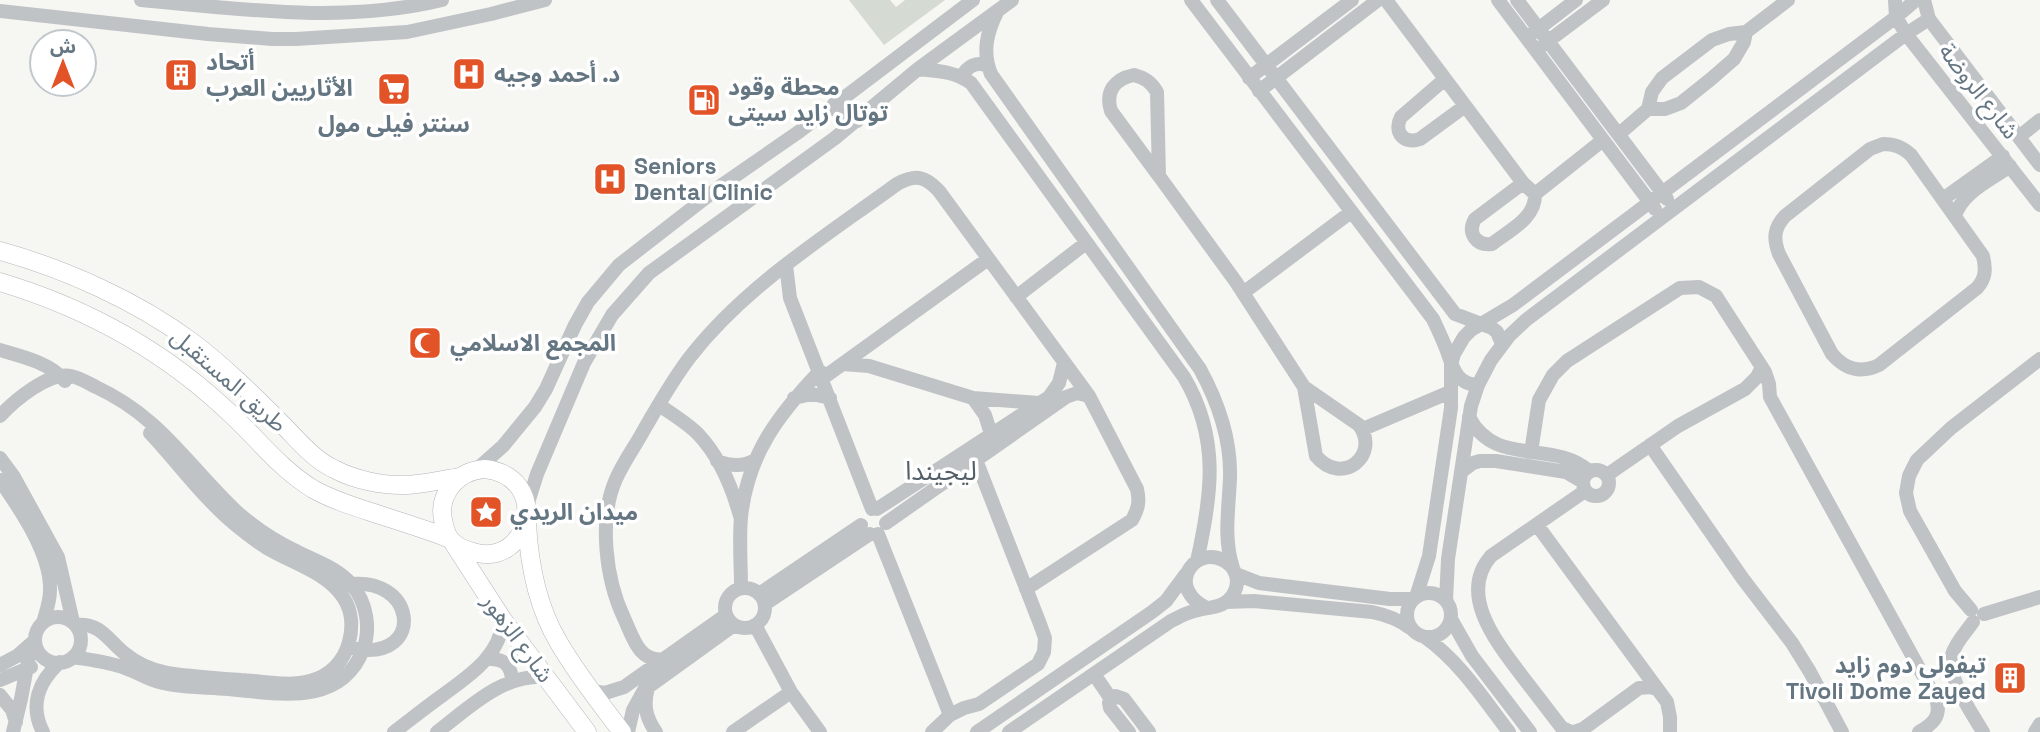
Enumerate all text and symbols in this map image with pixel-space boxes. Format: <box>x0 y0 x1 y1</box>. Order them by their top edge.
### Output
north arrow <box>28 28 98 98</box>
text: ش <box>50 34 76 59</box>
street label: شارع الروضة <box>1931 37 2026 146</box>
place label: أتحاد الأثاريين العرب <box>206 47 353 103</box>
hospital icon: د. أحمد وجيه <box>450 55 488 93</box>
building icon: أتحاد الأثاريين العرب <box>162 56 200 94</box>
place label: د. أحمد وجيه <box>494 59 620 89</box>
supermarket icon: سنتر فيلى مول <box>375 70 413 108</box>
place label: محطة وقود توتال زايد سيتى <box>728 72 888 128</box>
fuel station icon: محطة وقود توتال زايد سيتى <box>685 81 723 119</box>
place label: سنتر فيلى مول <box>318 109 470 139</box>
place label: Seniors Dental Clinic <box>634 151 773 207</box>
hospital icon: Seniors Dental Clinic <box>591 160 629 198</box>
street label: طريق المستقبل <box>165 321 293 439</box>
mosque icon: المجمع الاسلامي <box>406 324 444 362</box>
place label: المجمع الاسلامي <box>450 328 616 361</box>
district label: ليجيندا <box>905 454 977 488</box>
place icon: ميدان الريدي <box>467 493 505 531</box>
place label: ميدان الريدي <box>510 497 638 530</box>
street label: شارع الزهور <box>473 587 560 690</box>
place label: تيفولى دوم زايد Tivoli Dome Zayed <box>1786 650 1986 706</box>
building icon: تيفولى دوم زايد Tivoli Dome Zayed <box>1991 659 2029 697</box>

